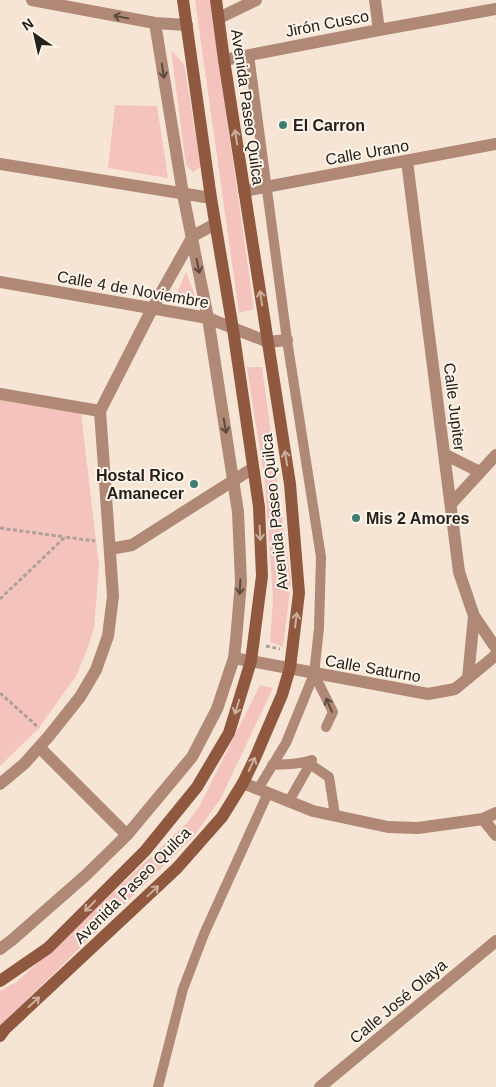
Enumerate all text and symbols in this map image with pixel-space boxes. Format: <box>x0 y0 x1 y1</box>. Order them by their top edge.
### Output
street label: Jirón Cusco <box>284 7 370 40</box>
north arrow <box>10 10 60 60</box>
one-way arrow <box>113 11 129 21</box>
text: N <box>19 15 36 34</box>
street label: Avenida Paseo Quilca <box>228 28 267 186</box>
one-way arrow <box>159 63 169 79</box>
place label: El Carron <box>293 117 365 134</box>
marker: El Carron <box>277 119 289 131</box>
one-way arrow <box>230 129 240 145</box>
street label: Calle Urano <box>324 137 410 168</box>
one-way arrow <box>194 257 204 273</box>
street label: Calle 4 de Noviembre <box>56 268 210 311</box>
one-way arrow <box>256 290 266 306</box>
street label: Calle Jupiter <box>441 362 468 453</box>
one-way arrow <box>220 418 230 434</box>
street label: Avenida Paseo Quilca <box>258 433 291 591</box>
one-way arrow <box>281 450 291 466</box>
place label: Hostal Rico Amanecer <box>96 467 184 502</box>
marker: Hostal Rico Amanecer <box>188 478 200 490</box>
place label: Mis 2 Amores <box>366 510 470 527</box>
marker: Mis 2 Amores <box>350 512 362 524</box>
one-way arrow <box>256 525 265 541</box>
one-way arrow <box>236 579 245 595</box>
one-way arrow <box>291 612 301 628</box>
street label: Calle Saturno <box>324 652 422 685</box>
one-way arrow <box>324 698 333 713</box>
one-way arrow <box>231 699 241 715</box>
one-way arrow <box>248 757 258 772</box>
street label: Avenida Paseo Quilca <box>71 824 194 947</box>
one-way arrow <box>147 885 159 897</box>
one-way arrow <box>84 900 96 912</box>
street label: Calle José Olaya <box>347 956 450 1047</box>
one-way arrow <box>28 996 41 1008</box>

